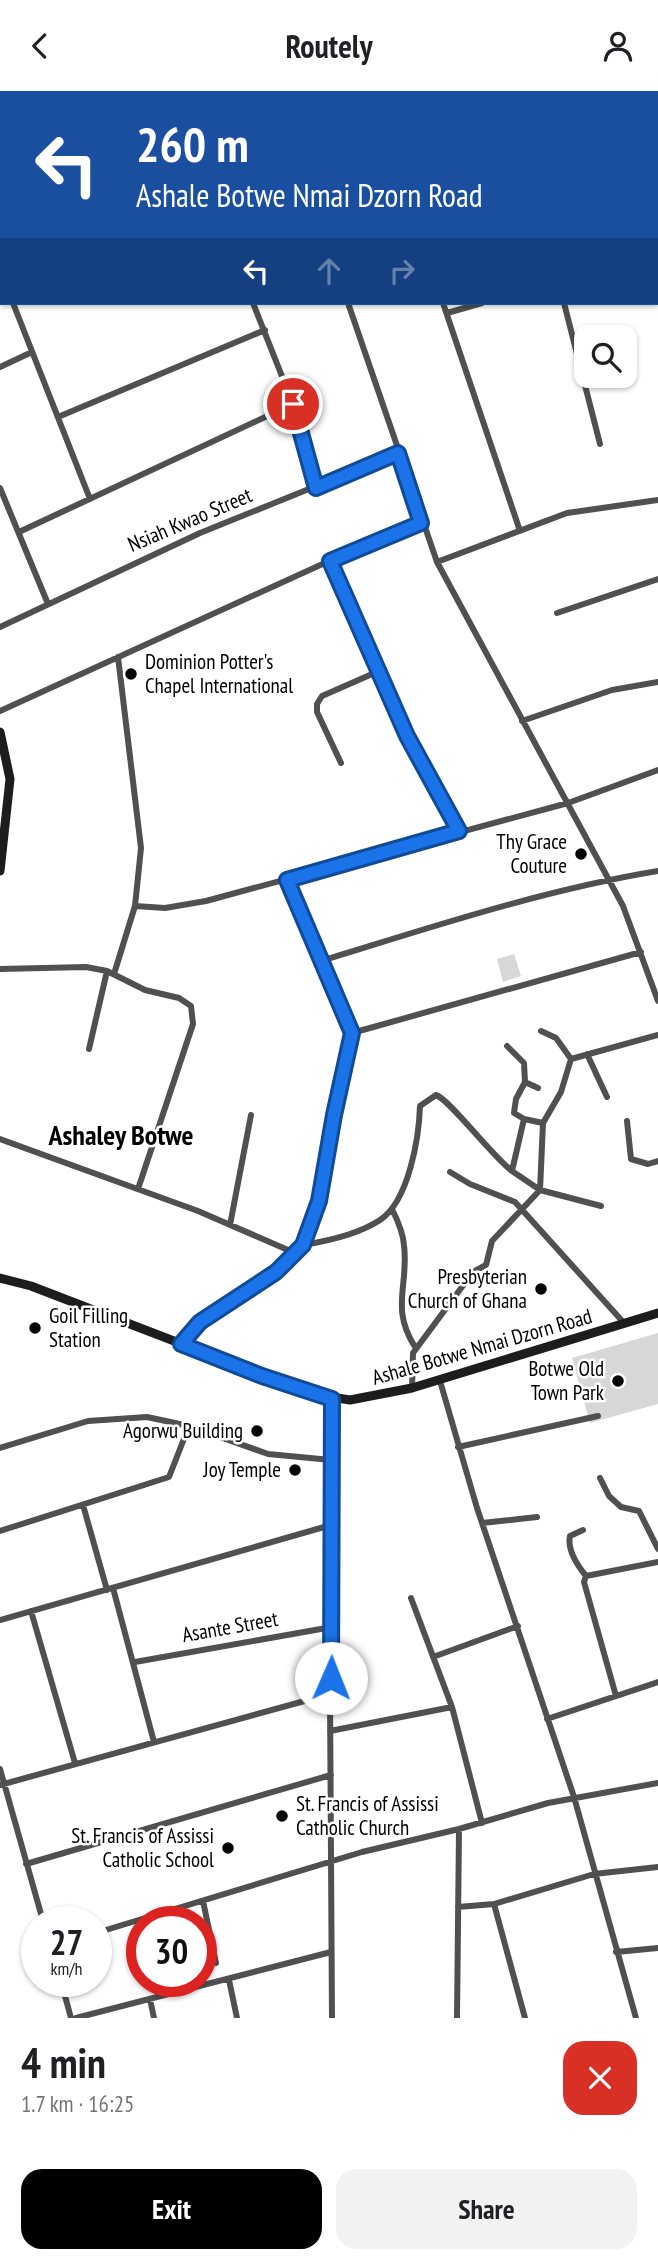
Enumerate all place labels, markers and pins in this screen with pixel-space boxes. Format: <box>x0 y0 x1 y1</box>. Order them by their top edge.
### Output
pin <box>263 374 323 434</box>
place label: Dominion Potter's Chapel International <box>145 648 293 699</box>
marker: Dominion Potter's Chapel International <box>123 666 139 682</box>
place label: Thy Grace Couture <box>496 828 567 879</box>
marker: Thy Grace Couture <box>573 846 589 862</box>
place label: Presbyterian Church of Ghana <box>408 1263 527 1314</box>
marker: Presbyterian Church of Ghana <box>533 1281 549 1297</box>
place label: Goil Filling Station <box>49 1302 128 1353</box>
marker: Goil Filling Station <box>27 1320 43 1336</box>
place label: Botwe Old Town Park <box>528 1355 604 1406</box>
marker: Botwe Old Town Park <box>610 1373 626 1389</box>
place label: Agorwu Building <box>123 1417 243 1444</box>
marker: Agorwu Building <box>249 1423 265 1439</box>
place label: Joy Temple <box>203 1456 281 1483</box>
marker: Joy Temple <box>287 1462 303 1478</box>
place label: St. Francis of Assissi Catholic Church <box>296 1790 439 1841</box>
marker: St. Francis of Assissi Catholic Church <box>274 1808 290 1824</box>
place label: St. Francis of Assissi Catholic School <box>71 1822 214 1873</box>
marker: St. Francis of Assissi Catholic School <box>220 1840 236 1856</box>

